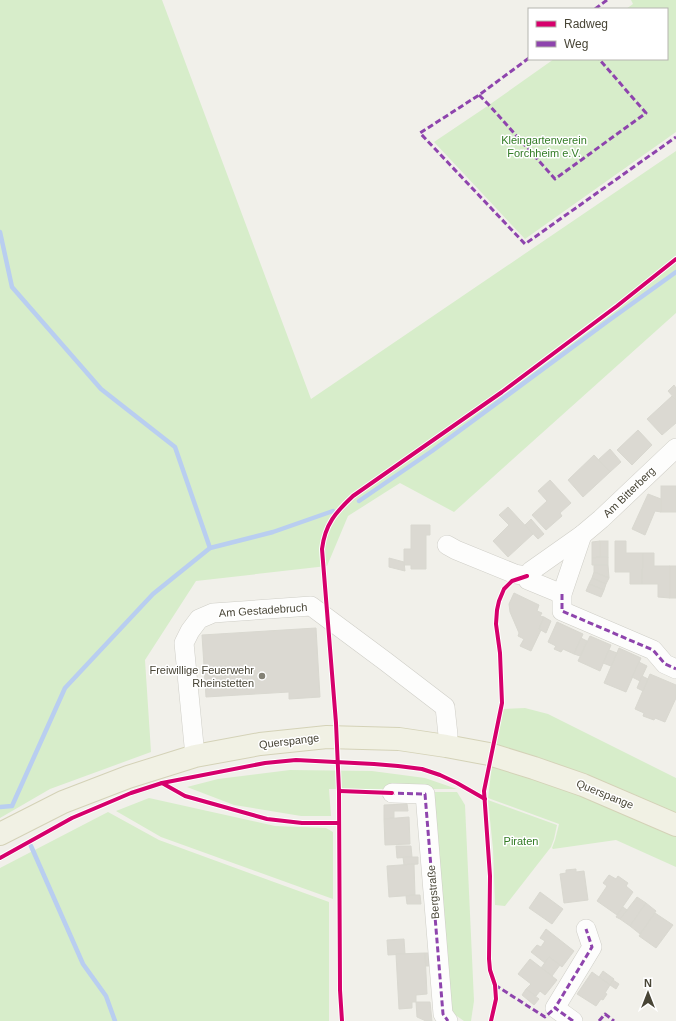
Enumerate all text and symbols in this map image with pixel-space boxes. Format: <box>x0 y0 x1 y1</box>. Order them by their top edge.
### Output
legend <box>528 8 668 60</box>
text: Radweg <box>564 17 608 31</box>
text: Weg <box>564 37 588 51</box>
park label: Kleingartenverein Forchheim e.V. <box>501 134 587 159</box>
street label: Am Bitterberg <box>601 464 657 520</box>
street label: Am Gestadebruch <box>218 601 308 619</box>
place label: Freiwillige Feuerwehr Rheinstetten <box>149 664 254 689</box>
marker: Freiwillige Feuerwehr Rheinstetten <box>257 671 267 681</box>
street label: Querspange <box>258 731 320 751</box>
street label: Querspange <box>575 777 635 811</box>
park label: Piraten <box>504 835 538 847</box>
street label: Bergstraße <box>425 864 441 920</box>
north arrow <box>628 973 668 1013</box>
text: N <box>644 977 652 989</box>

